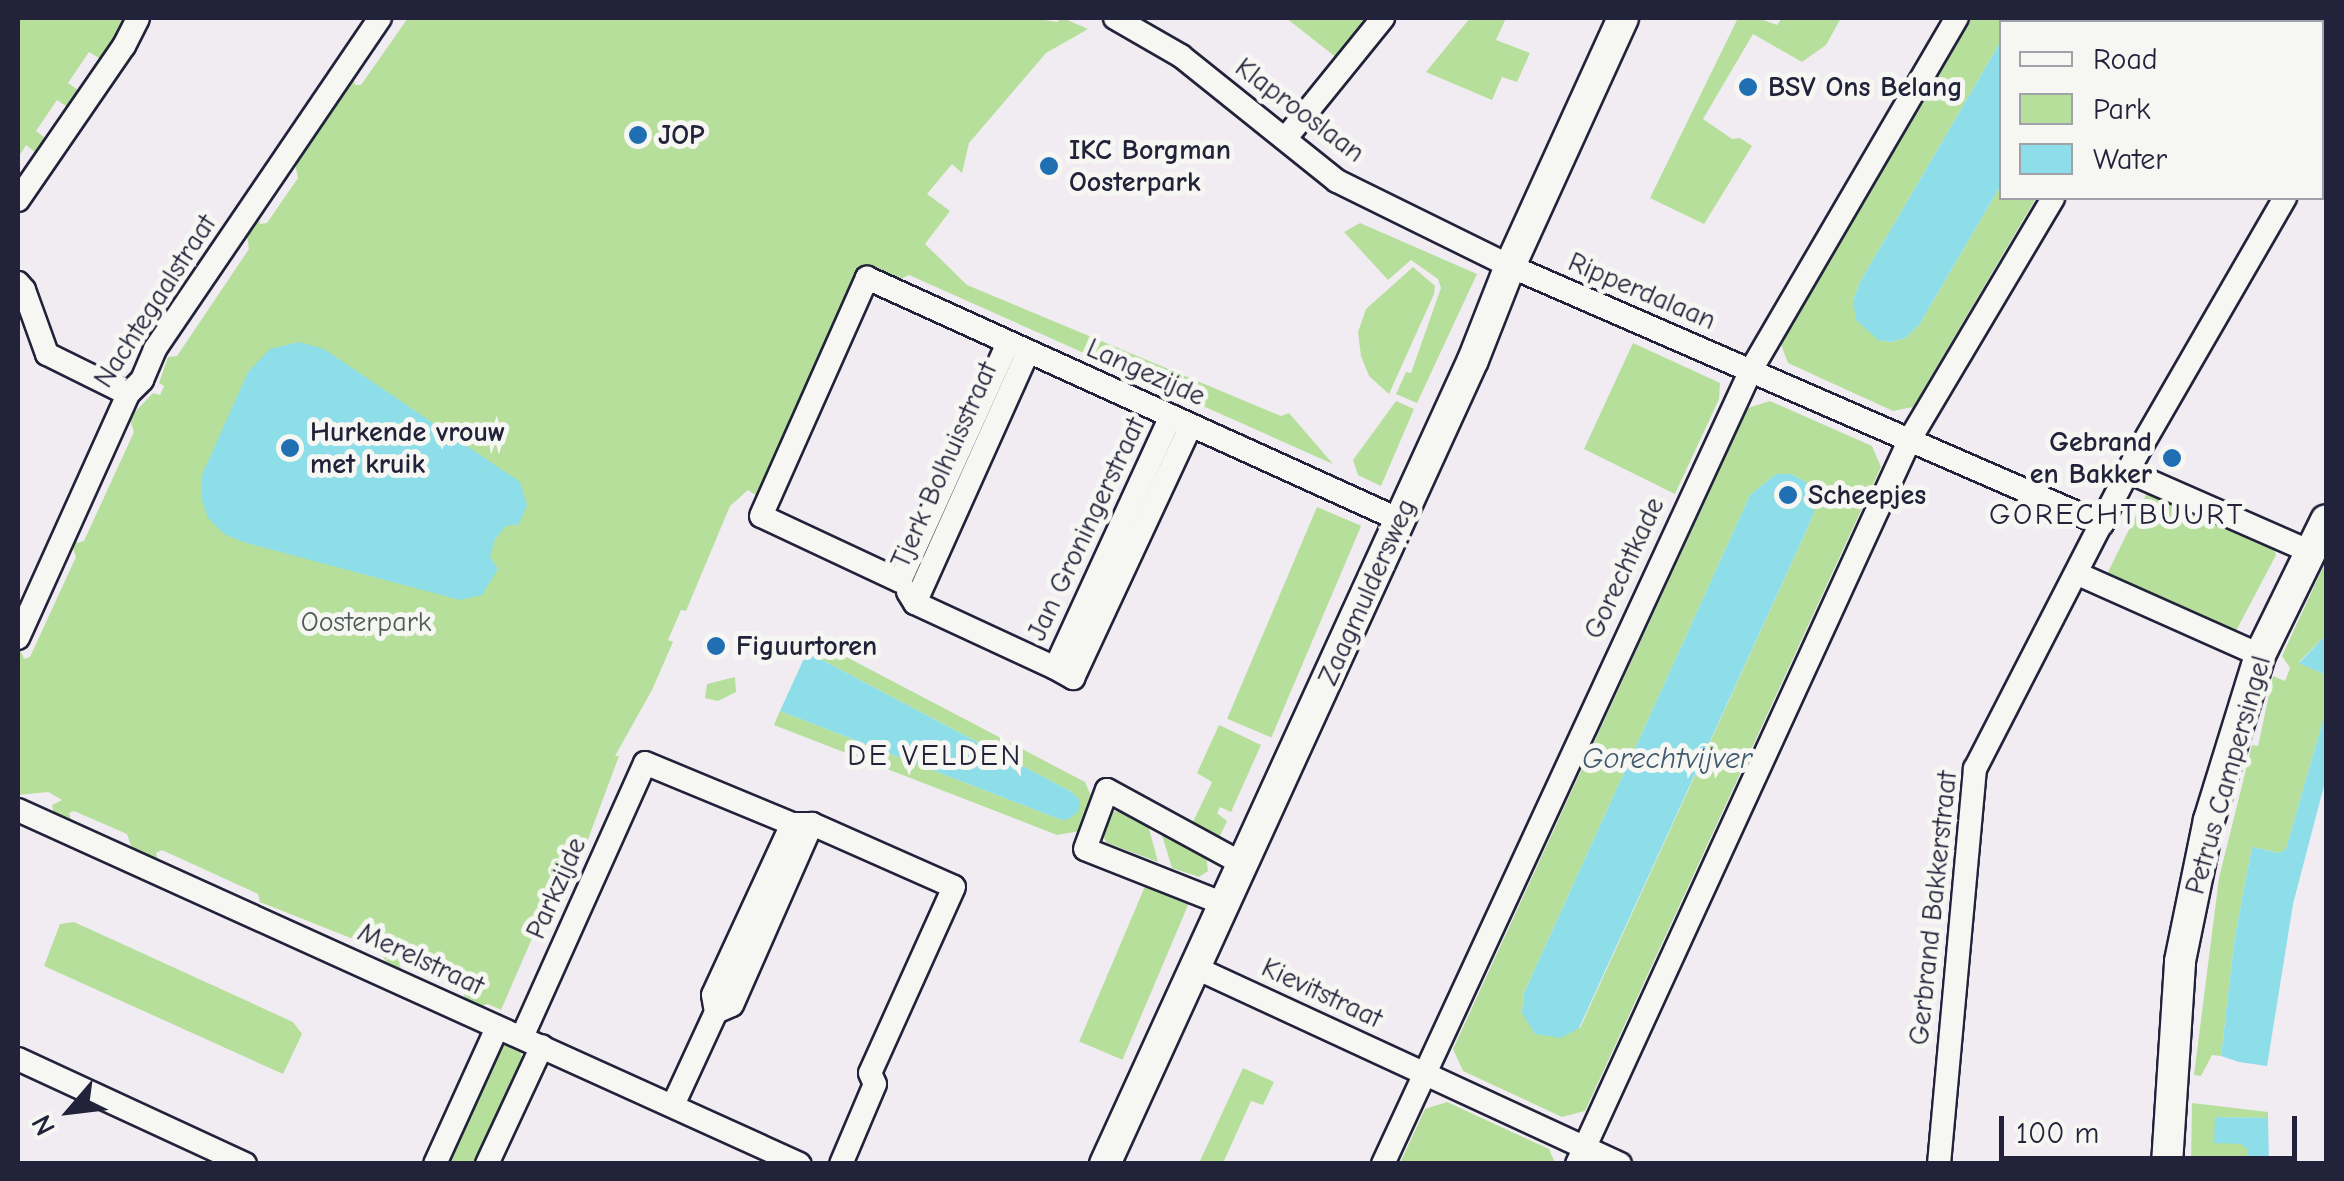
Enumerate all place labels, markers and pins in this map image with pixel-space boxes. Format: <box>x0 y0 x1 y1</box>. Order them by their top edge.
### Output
place label: BSV Ons Belang <box>1768 70 1963 104</box>
marker: BSV Ons Belang <box>1737 76 1759 98</box>
place label: JOP <box>658 118 705 152</box>
marker: JOP <box>627 124 649 146</box>
place label: IKC Borgman Oosterpark <box>1069 133 1231 199</box>
marker: IKC Borgman Oosterpark <box>1038 155 1060 177</box>
place label: Hurkende vrouw met kruik <box>310 415 505 481</box>
place label: Gebrand en Bakker <box>2030 425 2152 491</box>
marker: Hurkende vrouw met kruik <box>279 437 301 459</box>
marker: Gebrand en Bakker <box>2161 447 2183 469</box>
place label: Scheepjes <box>1808 478 1926 512</box>
marker: Scheepjes <box>1777 484 1799 506</box>
place label: Figuurtoren <box>736 629 877 663</box>
marker: Figuurtoren <box>705 635 727 657</box>

